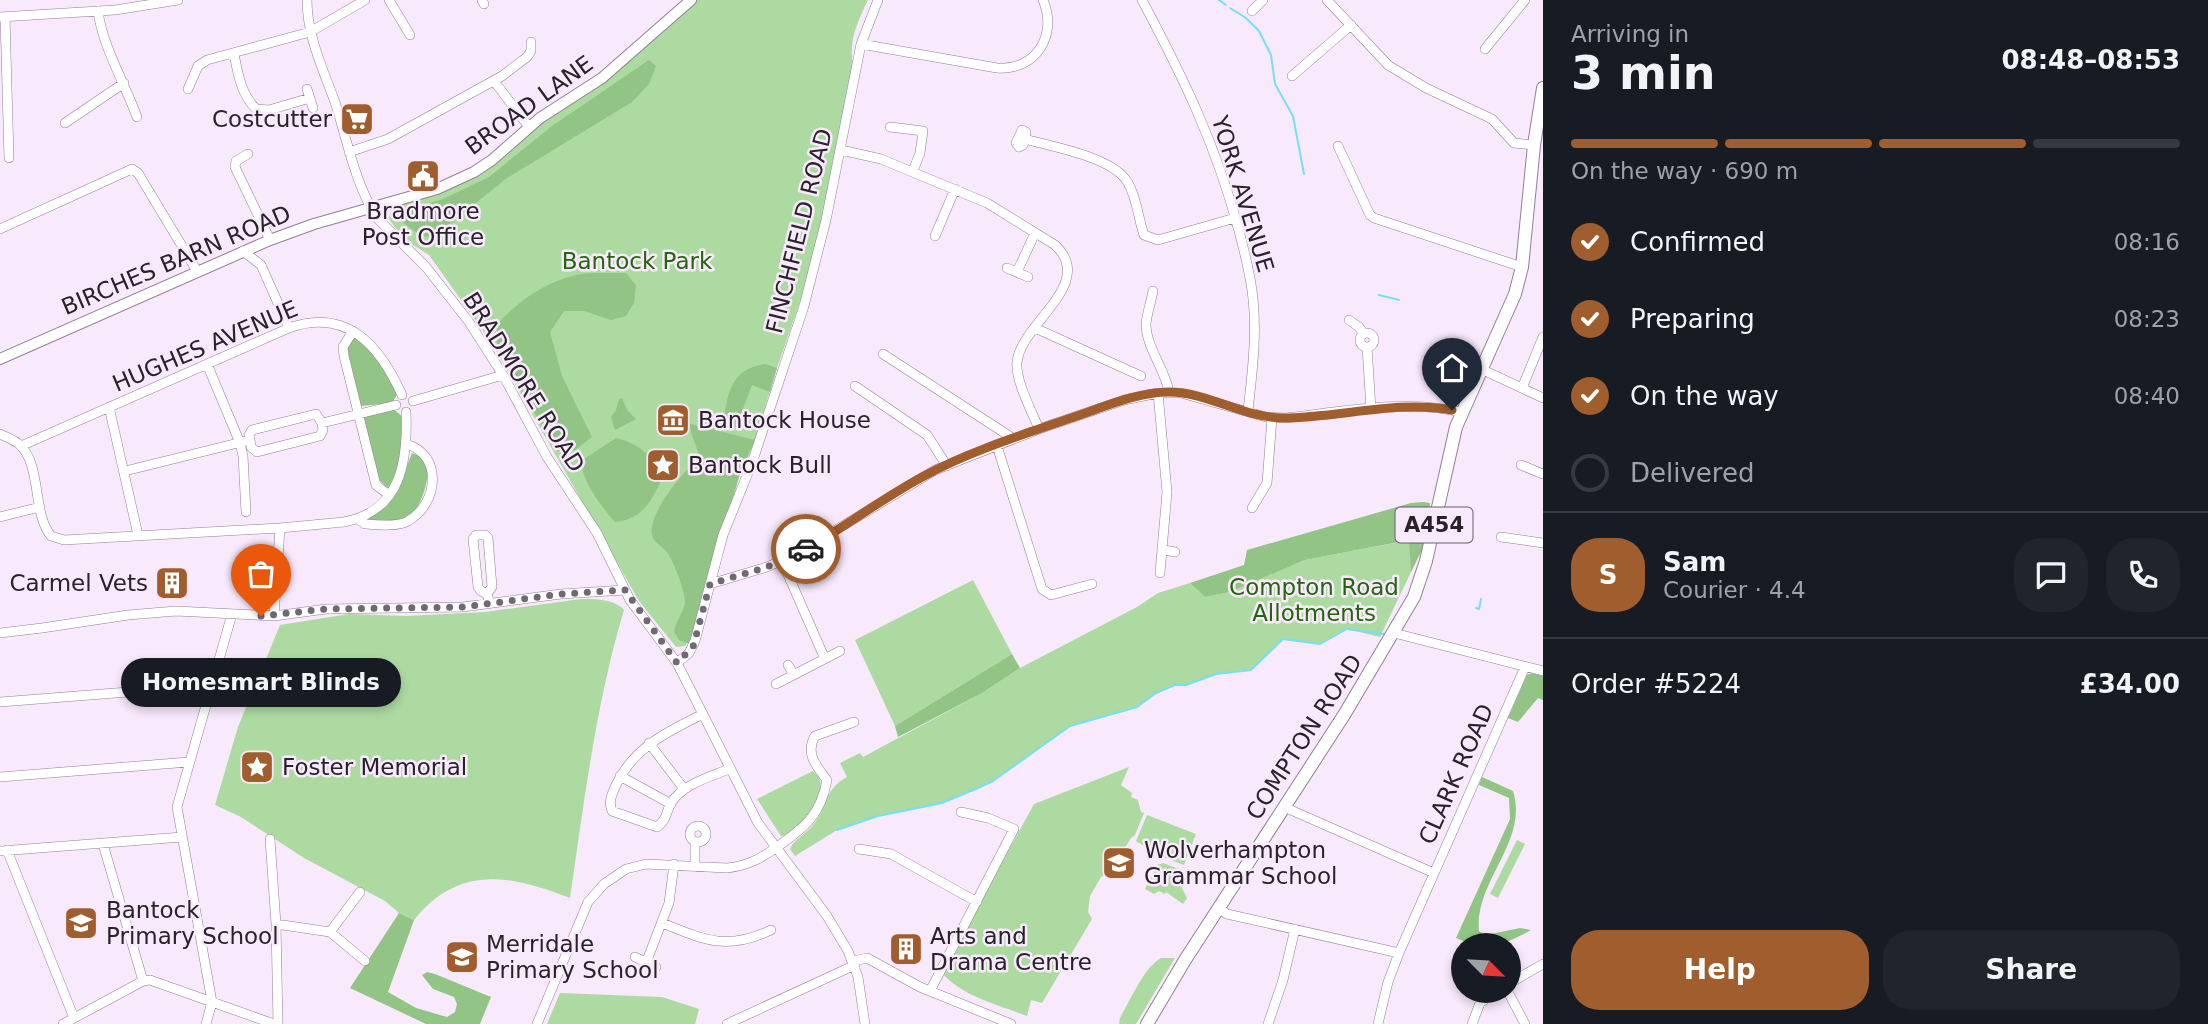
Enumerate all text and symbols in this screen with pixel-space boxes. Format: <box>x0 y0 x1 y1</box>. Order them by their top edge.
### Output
text: Arriving in <box>1571 21 1689 47</box>
text: 08:48–08:53 <box>2001 45 2180 75</box>
text: 3 min <box>1571 46 1715 100</box>
street label: BROAD LANE <box>460 50 598 160</box>
supermarket icon: Costcutter <box>338 100 376 138</box>
place label: Costcutter <box>212 106 333 132</box>
street label: YORK AVENUE <box>1207 112 1279 275</box>
street label: FINCHFIELD ROAD <box>761 126 837 336</box>
public building icon: Bradmore Post Office <box>404 157 442 195</box>
text: On the way · 690 m <box>1571 158 1798 184</box>
place label: Bradmore Post Office <box>362 198 484 250</box>
street label: BIRCHES BARN ROAD <box>58 200 294 320</box>
icon: check <box>1571 223 1609 261</box>
text: Confirmed <box>1630 227 1765 257</box>
text: 08:16 <box>2114 229 2180 255</box>
park label: Bantock Park <box>562 248 713 274</box>
street label: BRADMORE ROAD <box>458 287 590 477</box>
street label: HUGHES AVENUE <box>108 295 302 397</box>
icon: check <box>1571 300 1609 338</box>
text: Preparing <box>1630 304 1755 334</box>
text: 08:23 <box>2114 306 2180 332</box>
pin <box>1422 338 1482 410</box>
icon: home <box>1433 349 1471 387</box>
icon: check <box>1571 377 1609 415</box>
text: On the way <box>1630 381 1779 411</box>
text: 08:40 <box>2114 383 2180 409</box>
museum icon: Bantock House <box>654 401 692 439</box>
place label: Bantock House <box>698 407 871 433</box>
place icon: Bantock Bull <box>644 446 682 484</box>
place label: Bantock Bull <box>688 452 832 478</box>
text: Delivered <box>1630 458 1754 488</box>
road number: A454 <box>1396 508 1472 542</box>
courier <box>771 514 841 584</box>
icon: car <box>787 530 825 568</box>
button: chat <box>2014 538 2088 612</box>
button: phone <box>2106 538 2180 612</box>
pin <box>231 544 291 616</box>
text: Sam <box>1663 547 1726 577</box>
icon: bag <box>242 555 280 593</box>
text: S <box>1599 560 1617 590</box>
building icon: Carmel Vets <box>153 564 191 602</box>
place label: Carmel Vets <box>9 570 148 596</box>
park label: Compton Road Allotments <box>1229 574 1399 626</box>
text: Courier · 4.4 <box>1663 577 1806 603</box>
street label: COMPTON ROAD <box>1241 650 1367 824</box>
callout: Homesmart Blinds <box>121 658 401 707</box>
text: Homesmart Blinds <box>142 669 380 695</box>
text: Order #5224 <box>1571 669 1741 699</box>
text: £34.00 <box>2080 669 2180 699</box>
street label: CLARK ROAD <box>1413 700 1499 848</box>
place icon: Foster Memorial <box>238 748 276 786</box>
place label: Foster Memorial <box>282 754 467 780</box>
place label: Wolverhampton Grammar School <box>1144 837 1337 889</box>
school or university icon: Wolverhampton Grammar School <box>1100 844 1138 882</box>
place label: Bantock Primary School <box>106 897 279 949</box>
school or university icon: Bantock Primary School <box>62 904 100 942</box>
place label: Arts and Drama Centre <box>930 923 1092 975</box>
building icon: Arts and Drama Centre <box>887 930 925 968</box>
button: Help <box>1571 930 1869 1010</box>
button: Share <box>1883 930 2180 1010</box>
place label: Merridale Primary School <box>486 931 659 983</box>
north arrow <box>1451 933 1521 1003</box>
map controls <box>1451 933 1521 1003</box>
school or university icon: Merridale Primary School <box>443 938 481 976</box>

